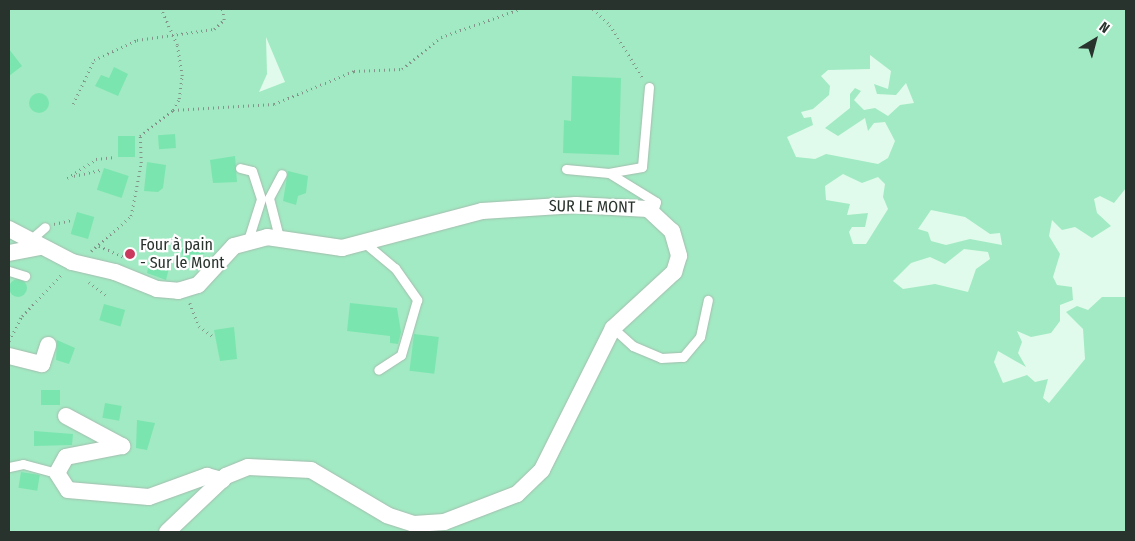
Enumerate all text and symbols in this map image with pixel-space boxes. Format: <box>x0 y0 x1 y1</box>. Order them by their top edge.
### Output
north arrow <box>1070 15 1120 65</box>
text: N <box>1096 18 1113 37</box>
street label: SUR LE MONT <box>549 197 635 217</box>
place label: Four à pain - Sur le Mont <box>140 235 225 273</box>
marker: Four à pain - Sur le Mont <box>124 248 136 260</box>

